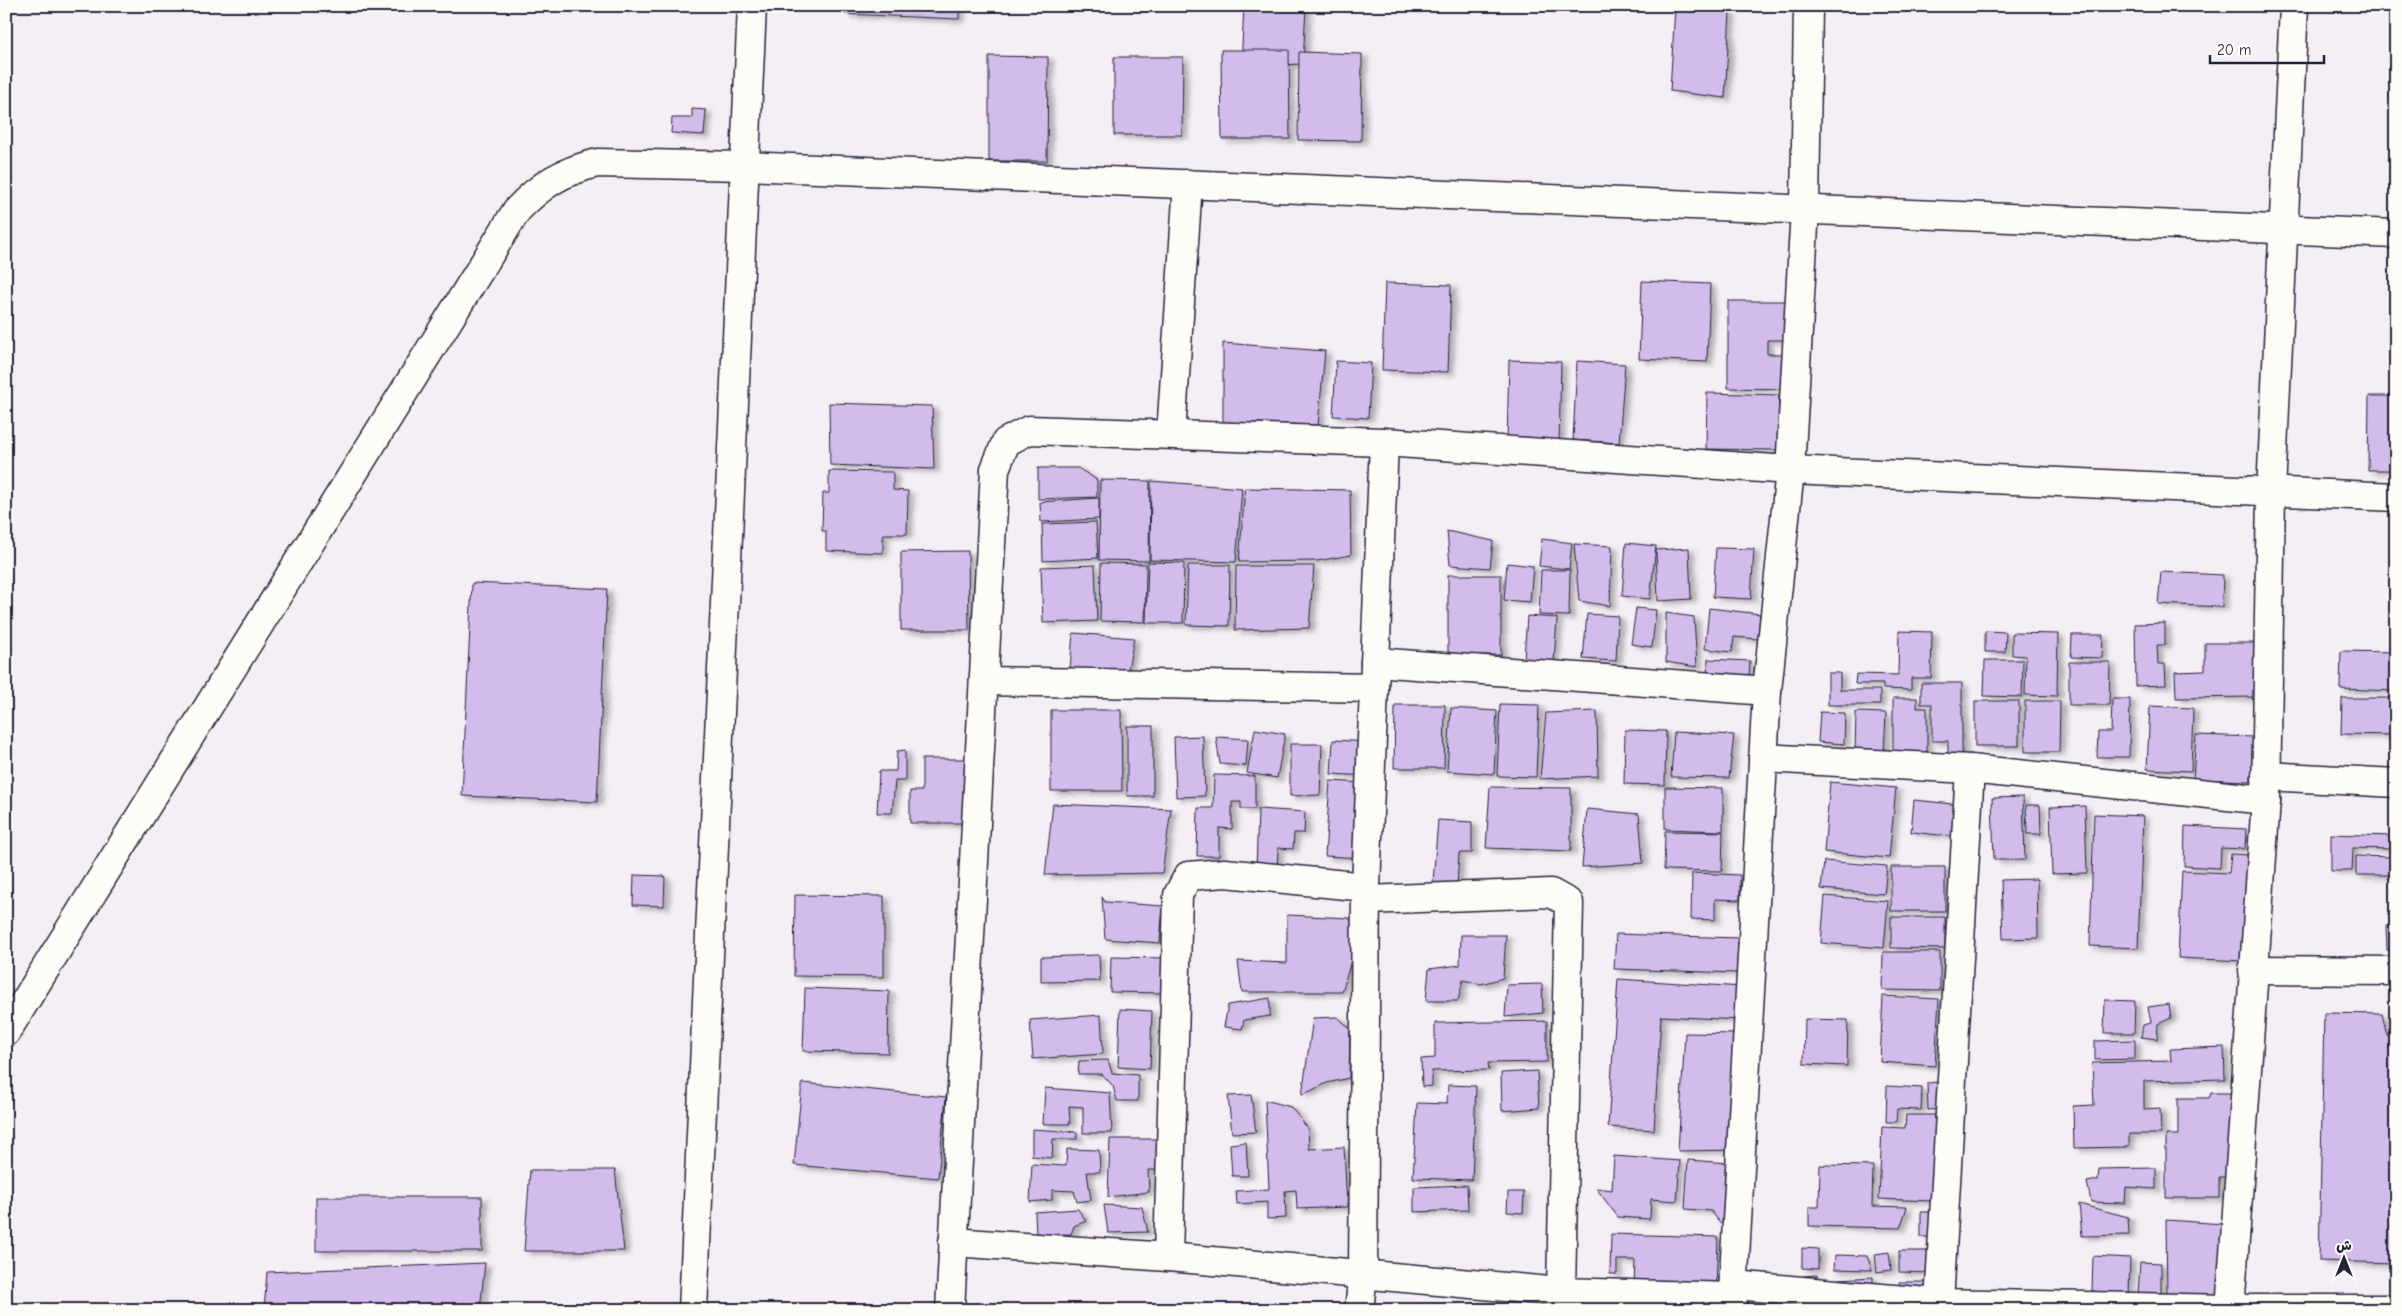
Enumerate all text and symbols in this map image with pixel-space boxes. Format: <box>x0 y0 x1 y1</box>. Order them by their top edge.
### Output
scale bar <box>2210 32 2323 64</box>
text: 20 m <box>2217 41 2251 59</box>
north arrow <box>2320 1234 2370 1284</box>
text: ش <box>2336 1237 2352 1254</box>

